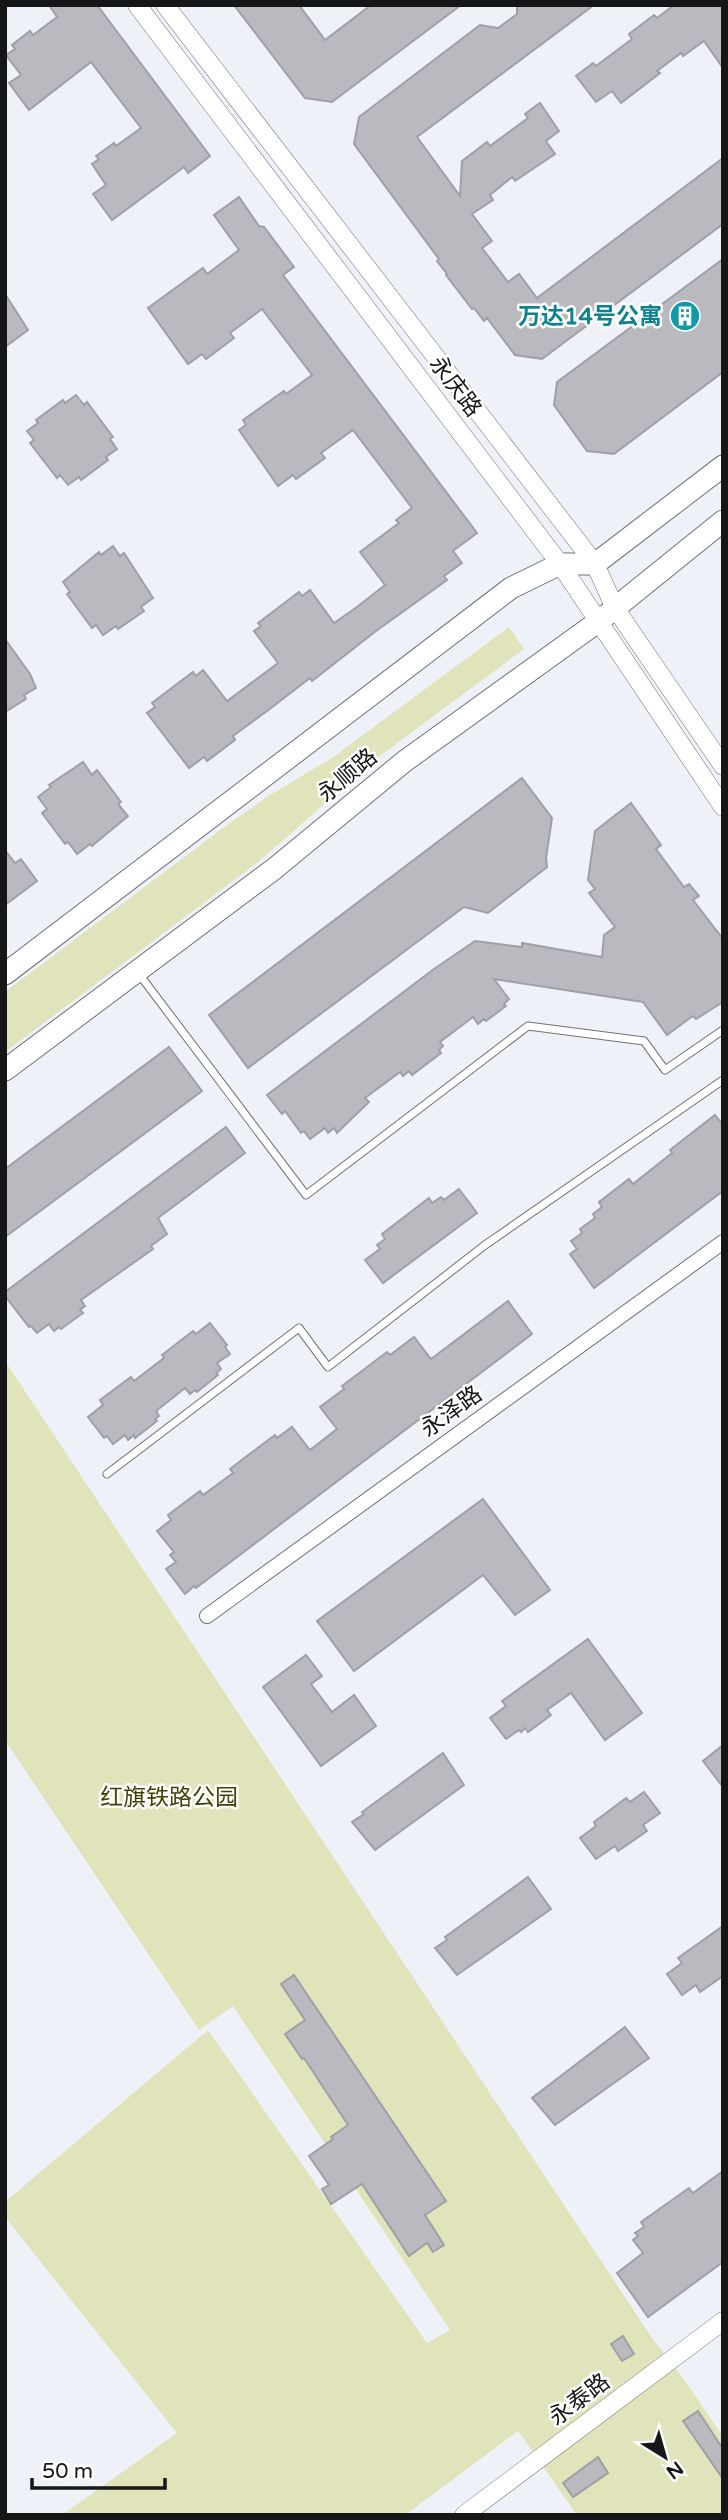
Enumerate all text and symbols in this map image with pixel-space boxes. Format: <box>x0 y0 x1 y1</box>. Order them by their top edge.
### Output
building icon: 万达14号公寓 <box>668 299 702 333</box>
place label: 万达14号公寓 <box>518 303 662 331</box>
street label: 永庆路 <box>423 351 487 423</box>
street label: 永顺路 <box>312 743 383 809</box>
street label: 永泽路 <box>415 1380 488 1443</box>
park label: 红旗铁路公园 <box>100 1784 238 1812</box>
street label: 永泰路 <box>544 2368 616 2432</box>
north arrow <box>630 2422 700 2492</box>
scale bar <box>32 2446 164 2490</box>
text: N <box>662 2456 687 2483</box>
text: 50 m <box>42 2459 93 2484</box>

